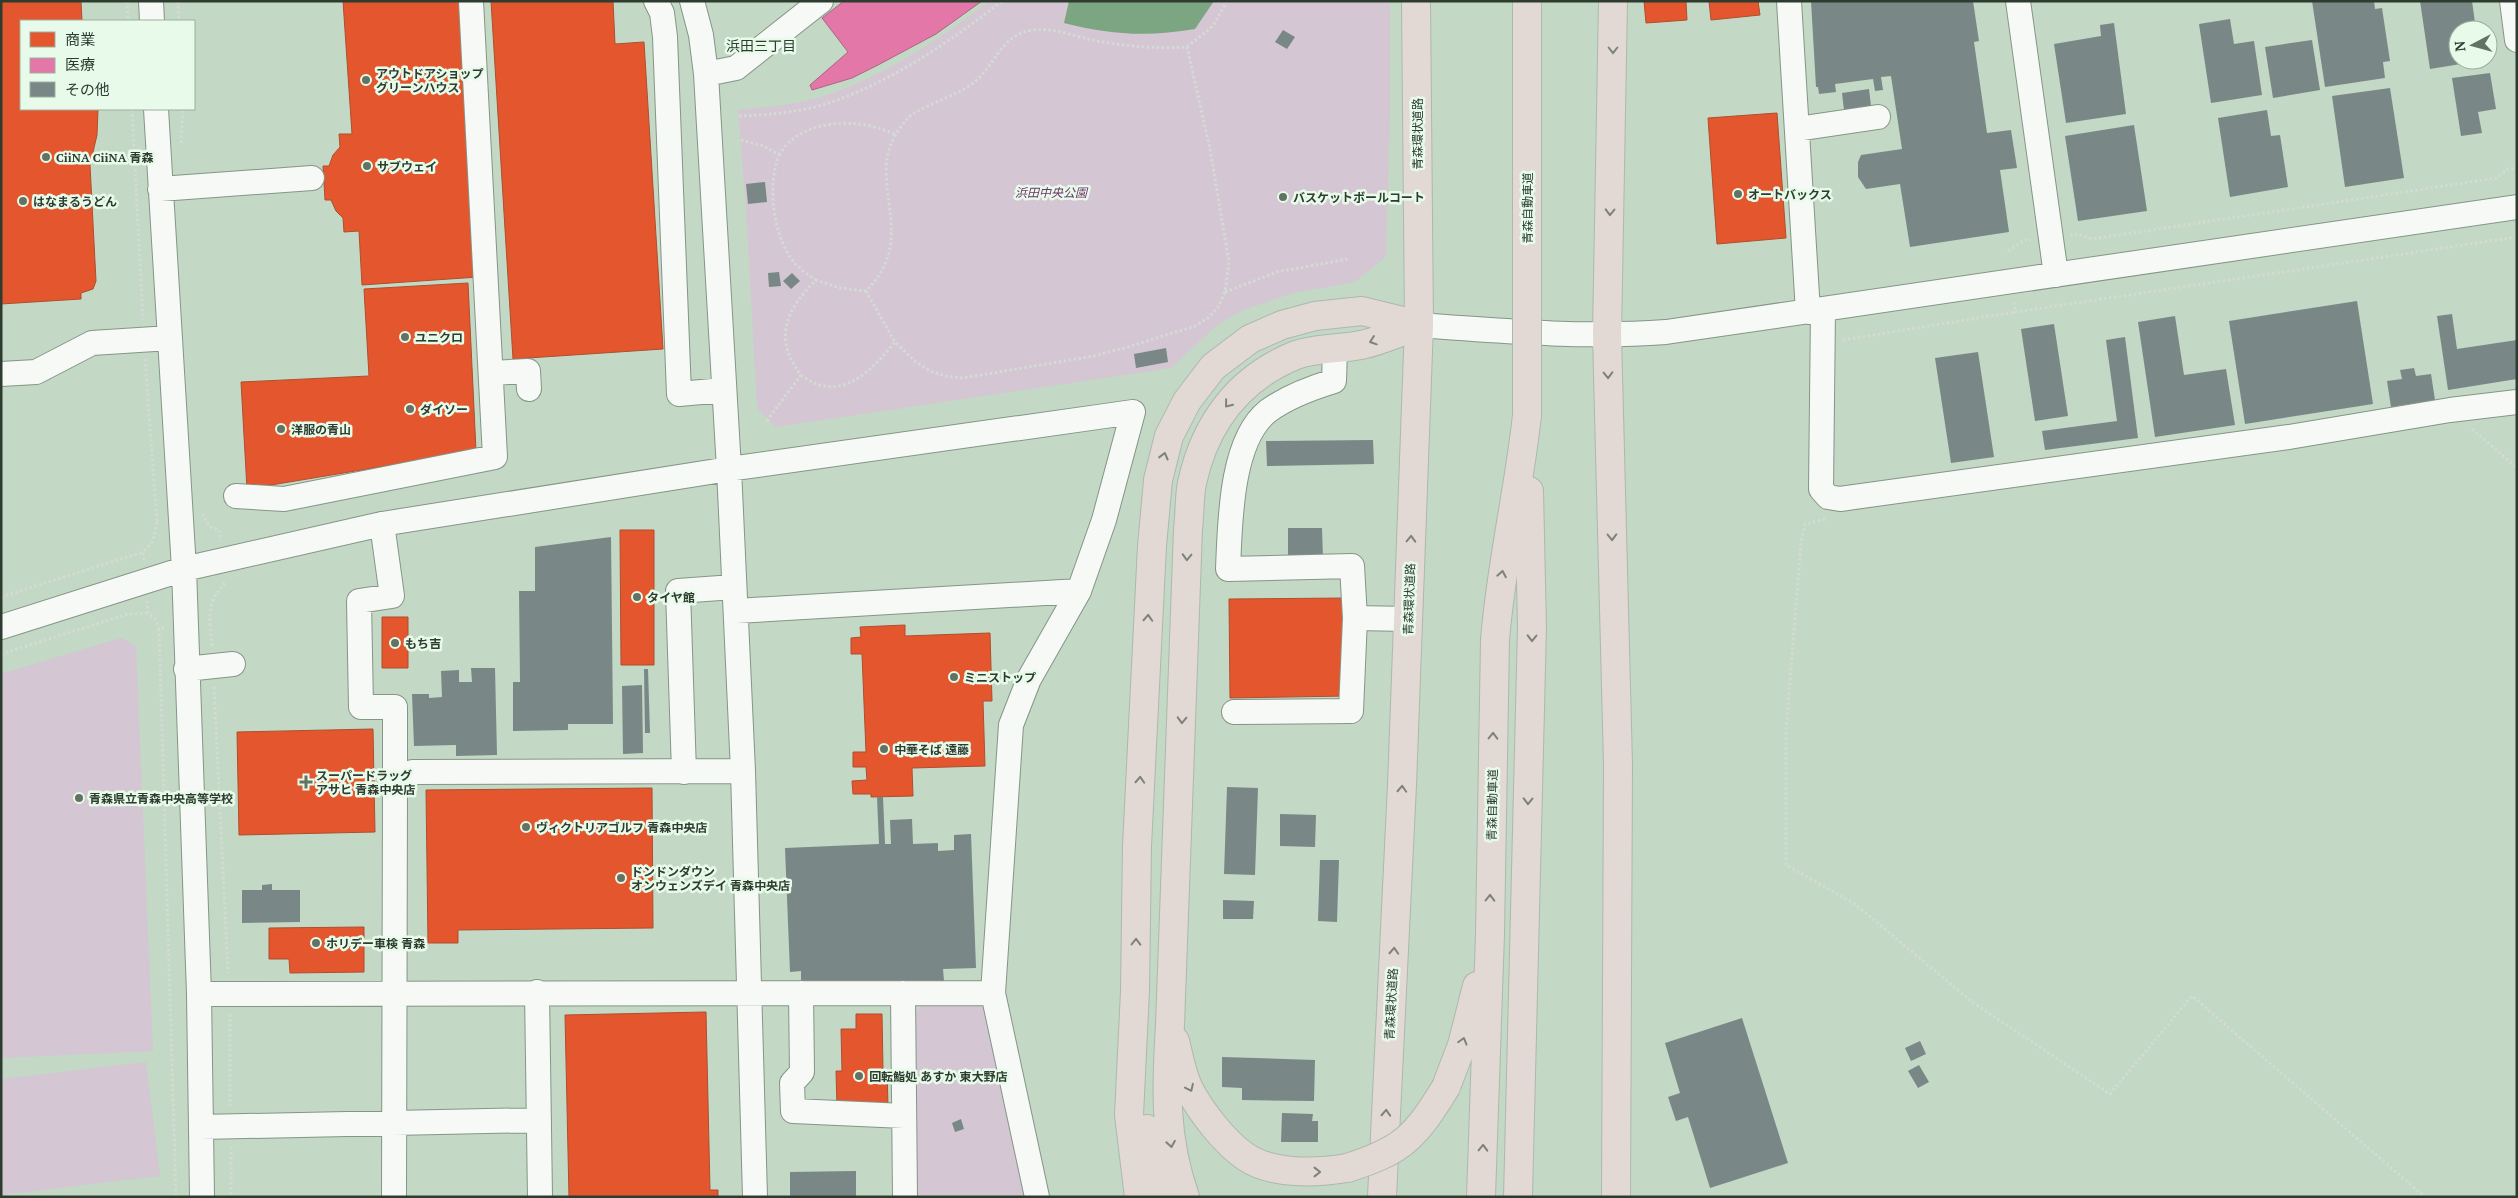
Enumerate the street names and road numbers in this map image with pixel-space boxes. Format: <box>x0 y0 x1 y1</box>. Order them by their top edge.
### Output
street label: 青森環状道路 <box>1410 98 1425 170</box>
street label: 青森自動車道 <box>1520 172 1535 244</box>
street label: 青森環状道路 <box>1400 563 1418 635</box>
street label: 青森自動車道 <box>1484 769 1500 841</box>
street label: 青森環状道路 <box>1382 968 1400 1040</box>

